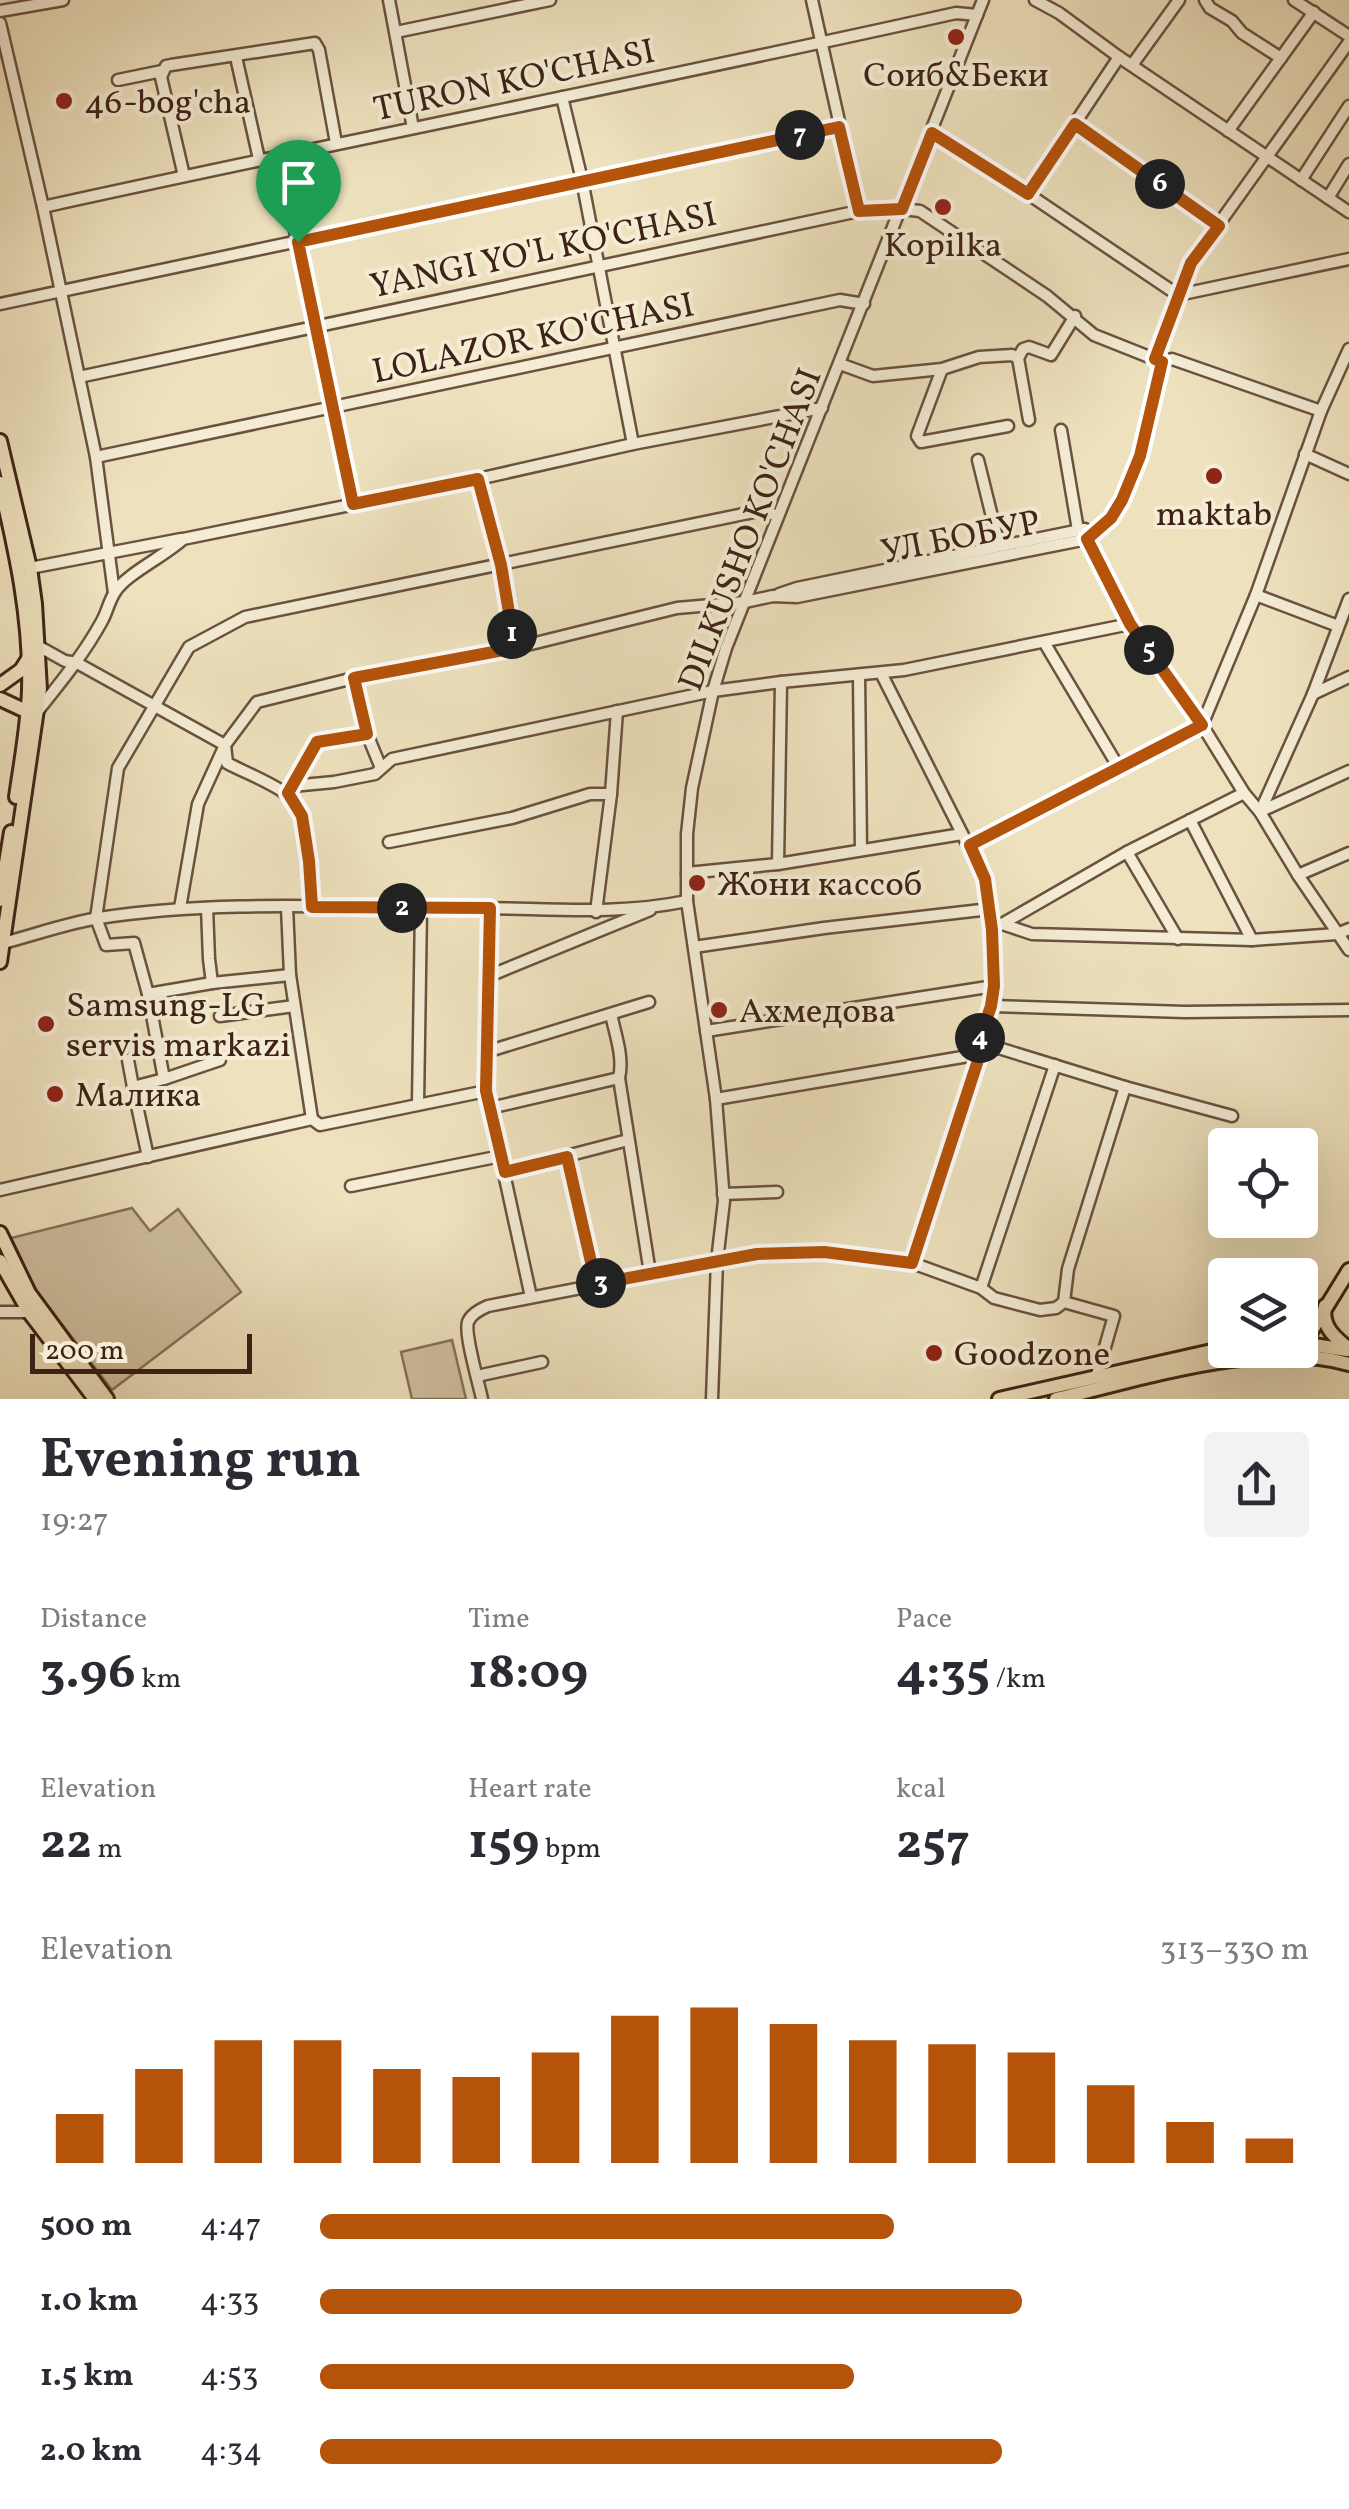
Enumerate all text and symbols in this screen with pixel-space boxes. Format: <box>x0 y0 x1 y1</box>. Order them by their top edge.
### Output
marker: Соиб&Беки <box>945 26 967 48</box>
street label: TURON KO'CHASI <box>369 29 660 135</box>
place label: Соиб&Беки <box>863 53 1049 101</box>
place label: 46-bog'cha <box>84 80 251 128</box>
marker: 46-bog'cha <box>53 90 75 112</box>
pin: 7 <box>775 110 825 160</box>
text: 7 <box>793 115 807 154</box>
pin <box>256 140 341 243</box>
icon: arrive <box>271 155 326 210</box>
pin: 6 <box>1135 159 1185 209</box>
text: 6 <box>1152 164 1168 203</box>
street label: YANGI YO'L KO'CHASI <box>366 192 721 312</box>
marker: Kopilka <box>932 196 954 218</box>
place label: Kopilka <box>884 223 1002 271</box>
street label: LOLAZOR KO'CHASI <box>368 282 699 398</box>
street label: DILKUSHO KO'CHASI <box>668 362 836 698</box>
marker: maktab <box>1203 465 1225 487</box>
place label: maktab <box>1156 492 1272 540</box>
street label: УЛ БОБУР <box>877 500 1044 578</box>
pin: 1 <box>487 609 537 659</box>
text: 1 <box>506 614 518 653</box>
pin: 5 <box>1124 625 1174 675</box>
text: 5 <box>1142 630 1156 669</box>
place label: Жони кассоб <box>717 862 922 910</box>
marker: Жони кассоб <box>686 872 708 894</box>
pin: 2 <box>377 883 427 933</box>
text: 2 <box>395 888 409 927</box>
place label: Samsung-LG servis markazi <box>66 983 291 1071</box>
place label: Ахмедова <box>739 989 896 1037</box>
marker: Ахмедова <box>708 999 730 1021</box>
marker: Samsung-LG servis markazi <box>35 1013 57 1035</box>
pin: 4 <box>955 1013 1005 1063</box>
text: 4 <box>972 1018 988 1057</box>
place label: Малика <box>75 1073 202 1121</box>
marker: Малика <box>44 1083 66 1105</box>
map controls <box>1208 1128 1318 1368</box>
button: locate <box>1208 1128 1318 1238</box>
pin: 3 <box>576 1258 626 1308</box>
button: layers <box>1208 1258 1318 1368</box>
text: 3 <box>594 1263 608 1302</box>
scale bar <box>30 1329 252 1374</box>
text: 200 m <box>45 1332 124 1371</box>
place label: Goodzone <box>954 1332 1110 1380</box>
marker: Goodzone <box>923 1342 945 1364</box>
text: Evening run <box>40 1424 361 1500</box>
button: share <box>1204 1432 1309 1537</box>
text: 19:27 <box>40 1500 108 1544</box>
text: Distance <box>40 1600 147 1639</box>
text: Time <box>468 1600 529 1639</box>
text: Pace <box>896 1600 952 1639</box>
text: 3.96 <box>40 1639 136 1709</box>
text: 18:09 <box>468 1639 588 1709</box>
text: 4:35 <box>896 1639 990 1709</box>
text: km <box>136 1660 181 1699</box>
text: /km <box>990 1660 1046 1699</box>
text: Elevation <box>40 1770 156 1809</box>
text: Heart rate <box>468 1770 592 1809</box>
text: kcal <box>896 1770 946 1809</box>
text: 22 <box>40 1809 92 1879</box>
text: 159 <box>468 1809 539 1879</box>
text: 257 <box>896 1809 970 1879</box>
text: m <box>92 1830 122 1869</box>
text: bpm <box>539 1830 601 1869</box>
text: Elevation <box>40 1929 173 1973</box>
text: 313–330 m <box>1160 1929 1309 1973</box>
text: 500 m <box>40 2205 132 2249</box>
text: 4:47 <box>200 2205 261 2249</box>
text: 1.0 km <box>40 2280 138 2324</box>
text: 4:33 <box>200 2280 259 2324</box>
text: 1.5 km <box>40 2355 134 2399</box>
text: 4:53 <box>200 2355 258 2399</box>
text: 2.0 km <box>40 2430 142 2474</box>
text: 4:34 <box>200 2430 262 2474</box>

